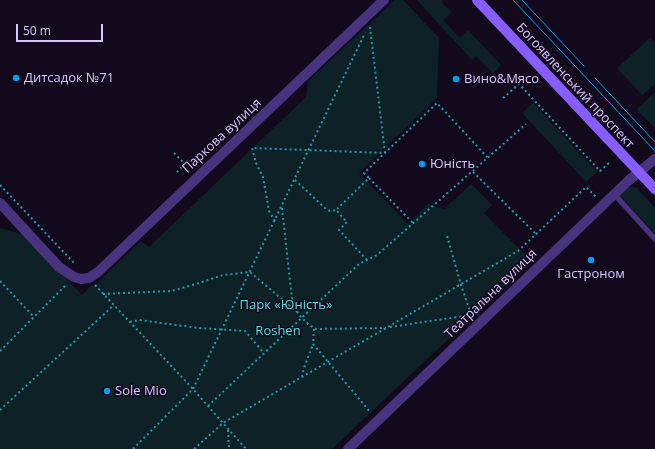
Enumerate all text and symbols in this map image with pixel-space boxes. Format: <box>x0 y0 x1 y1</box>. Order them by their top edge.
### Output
scale bar <box>18 16 105 42</box>
street label: Богоявленський проспект <box>513 20 637 152</box>
text: 50 m <box>23 22 51 39</box>
place label: Дитсадок №71 <box>24 70 114 86</box>
place label: Вино&Мясо <box>464 71 539 87</box>
marker: Дитсадок №71 <box>11 73 21 83</box>
marker: Вино&Мясо <box>451 74 461 84</box>
street label: Паркова вулиця <box>179 95 265 177</box>
place label: Юність <box>430 156 475 172</box>
marker: Юність <box>417 159 427 169</box>
street label: Театральна вулиця <box>442 246 540 342</box>
marker: Гастроном <box>586 255 596 265</box>
place label: Гастроном <box>557 266 625 282</box>
park label: Парк «Юність» <box>240 297 332 313</box>
park label: Roshen <box>255 323 301 339</box>
place label: Sole Mio <box>115 383 167 399</box>
marker: Sole Mio <box>102 386 112 396</box>

